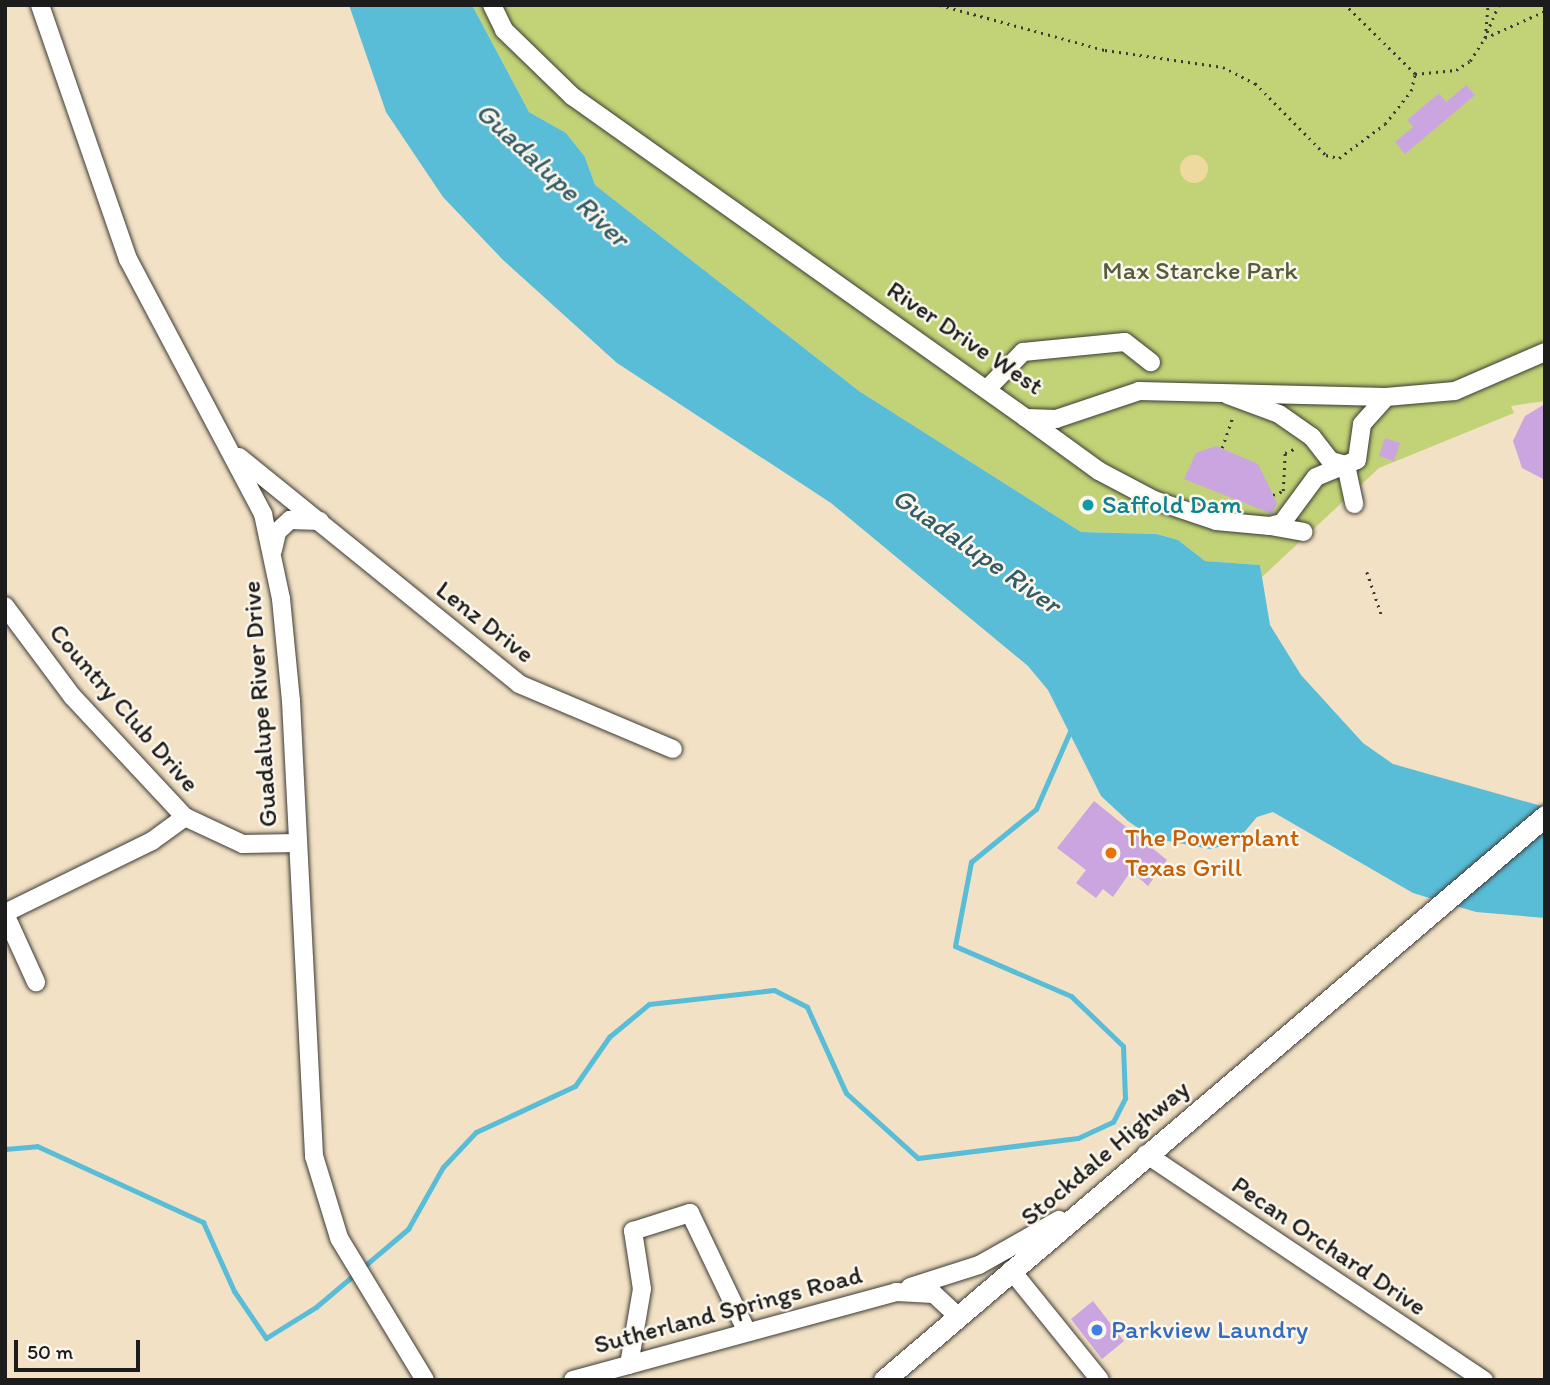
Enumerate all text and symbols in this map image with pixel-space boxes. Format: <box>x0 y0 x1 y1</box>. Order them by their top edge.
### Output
water label: Guadalupe River <box>469 94 637 254</box>
park label: Max Starcke Park <box>1102 255 1298 287</box>
street label: River Drive West <box>881 274 1049 402</box>
water label: Guadalupe River <box>887 480 1067 620</box>
place label: Saffold Dam <box>1102 489 1242 521</box>
marker: Saffold Dam <box>1080 497 1096 513</box>
street label: Lenz Drive <box>430 574 540 670</box>
street label: Guadalupe River Drive <box>236 579 284 829</box>
street label: Country Club Drive <box>42 617 206 799</box>
place label: The Powerplant Texas Grill <box>1125 822 1297 884</box>
marker: The Powerplant Texas Grill <box>1103 845 1119 861</box>
street label: Stockdale Highway <box>1015 1074 1195 1232</box>
street label: Pecan Orchard Drive <box>1226 1169 1432 1323</box>
street label: Sutherland Springs Road <box>591 1259 865 1361</box>
place label: Parkview Laundry <box>1111 1314 1309 1346</box>
marker: Parkview Laundry <box>1089 1322 1105 1338</box>
scale bar <box>18 1326 144 1370</box>
text: 50 m <box>27 1339 73 1364</box>

